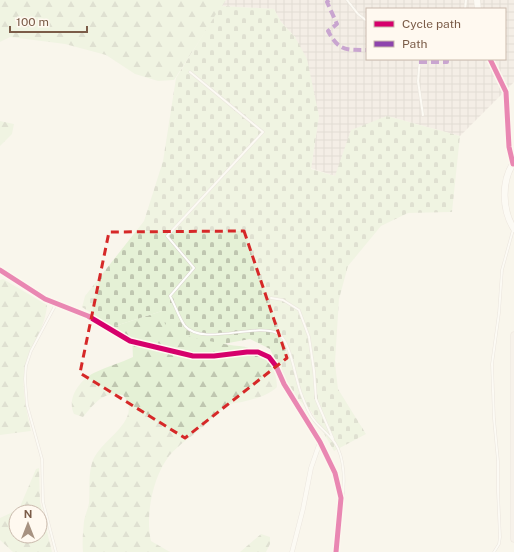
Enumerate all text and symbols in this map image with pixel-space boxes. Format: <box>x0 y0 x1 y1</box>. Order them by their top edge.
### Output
scale bar <box>10 8 87 34</box>
legend <box>366 8 506 60</box>
text: 100 m <box>16 15 49 29</box>
text: Cycle path <box>402 17 461 31</box>
text: Path <box>402 37 428 51</box>
north arrow <box>8 504 48 544</box>
text: N <box>24 508 32 520</box>

